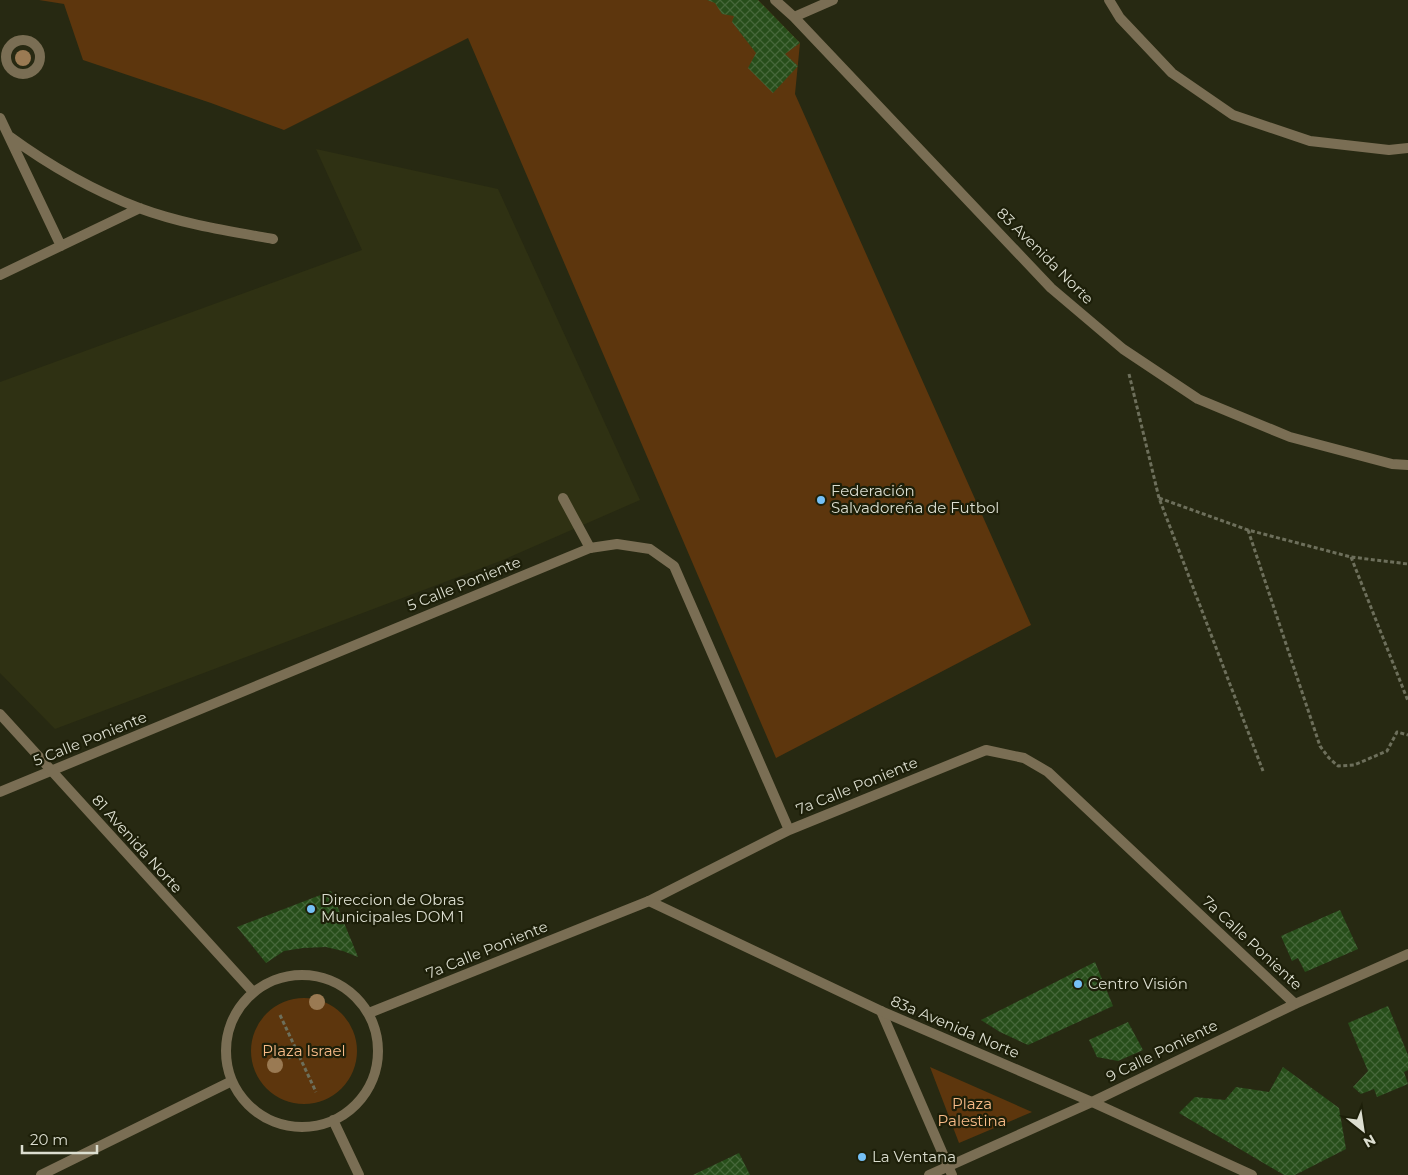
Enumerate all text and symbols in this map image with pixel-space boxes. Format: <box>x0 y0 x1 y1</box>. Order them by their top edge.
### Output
street label: 83 Avenida Norte <box>993 203 1098 308</box>
place label: Federación Salvadoreña de Futbol <box>831 481 999 517</box>
marker: Federación Salvadoreña de Futbol <box>815 494 827 506</box>
street label: 5 Calle Poniente <box>404 552 524 615</box>
street label: 5 Calle Poniente <box>30 707 150 770</box>
street label: 7a Calle Poniente <box>793 752 920 819</box>
street label: 81 Avenida Norte <box>88 790 187 897</box>
place label: Direccion de Obras Municipales DOM 1 <box>321 890 464 926</box>
street label: 7a Calle Poniente <box>1198 891 1306 994</box>
marker: Direccion de Obras Municipales DOM 1 <box>305 903 317 915</box>
street label: 7a Calle Poniente <box>423 916 550 983</box>
place label: Centro Visión <box>1088 974 1188 993</box>
marker: Centro Visión <box>1072 978 1084 990</box>
street label: 83a Avenida Norte <box>888 991 1022 1062</box>
street label: 9 Calle Poniente <box>1103 1015 1221 1086</box>
park label: Plaza Israel <box>262 1041 346 1060</box>
park label: Plaza Palestina <box>938 1094 1006 1130</box>
north arrow <box>1338 1105 1388 1155</box>
scale bar <box>22 1122 98 1154</box>
text: 20 m <box>30 1130 68 1149</box>
text: N <box>1360 1131 1379 1152</box>
place label: La Ventana <box>872 1147 956 1166</box>
marker: La Ventana <box>856 1151 868 1163</box>

